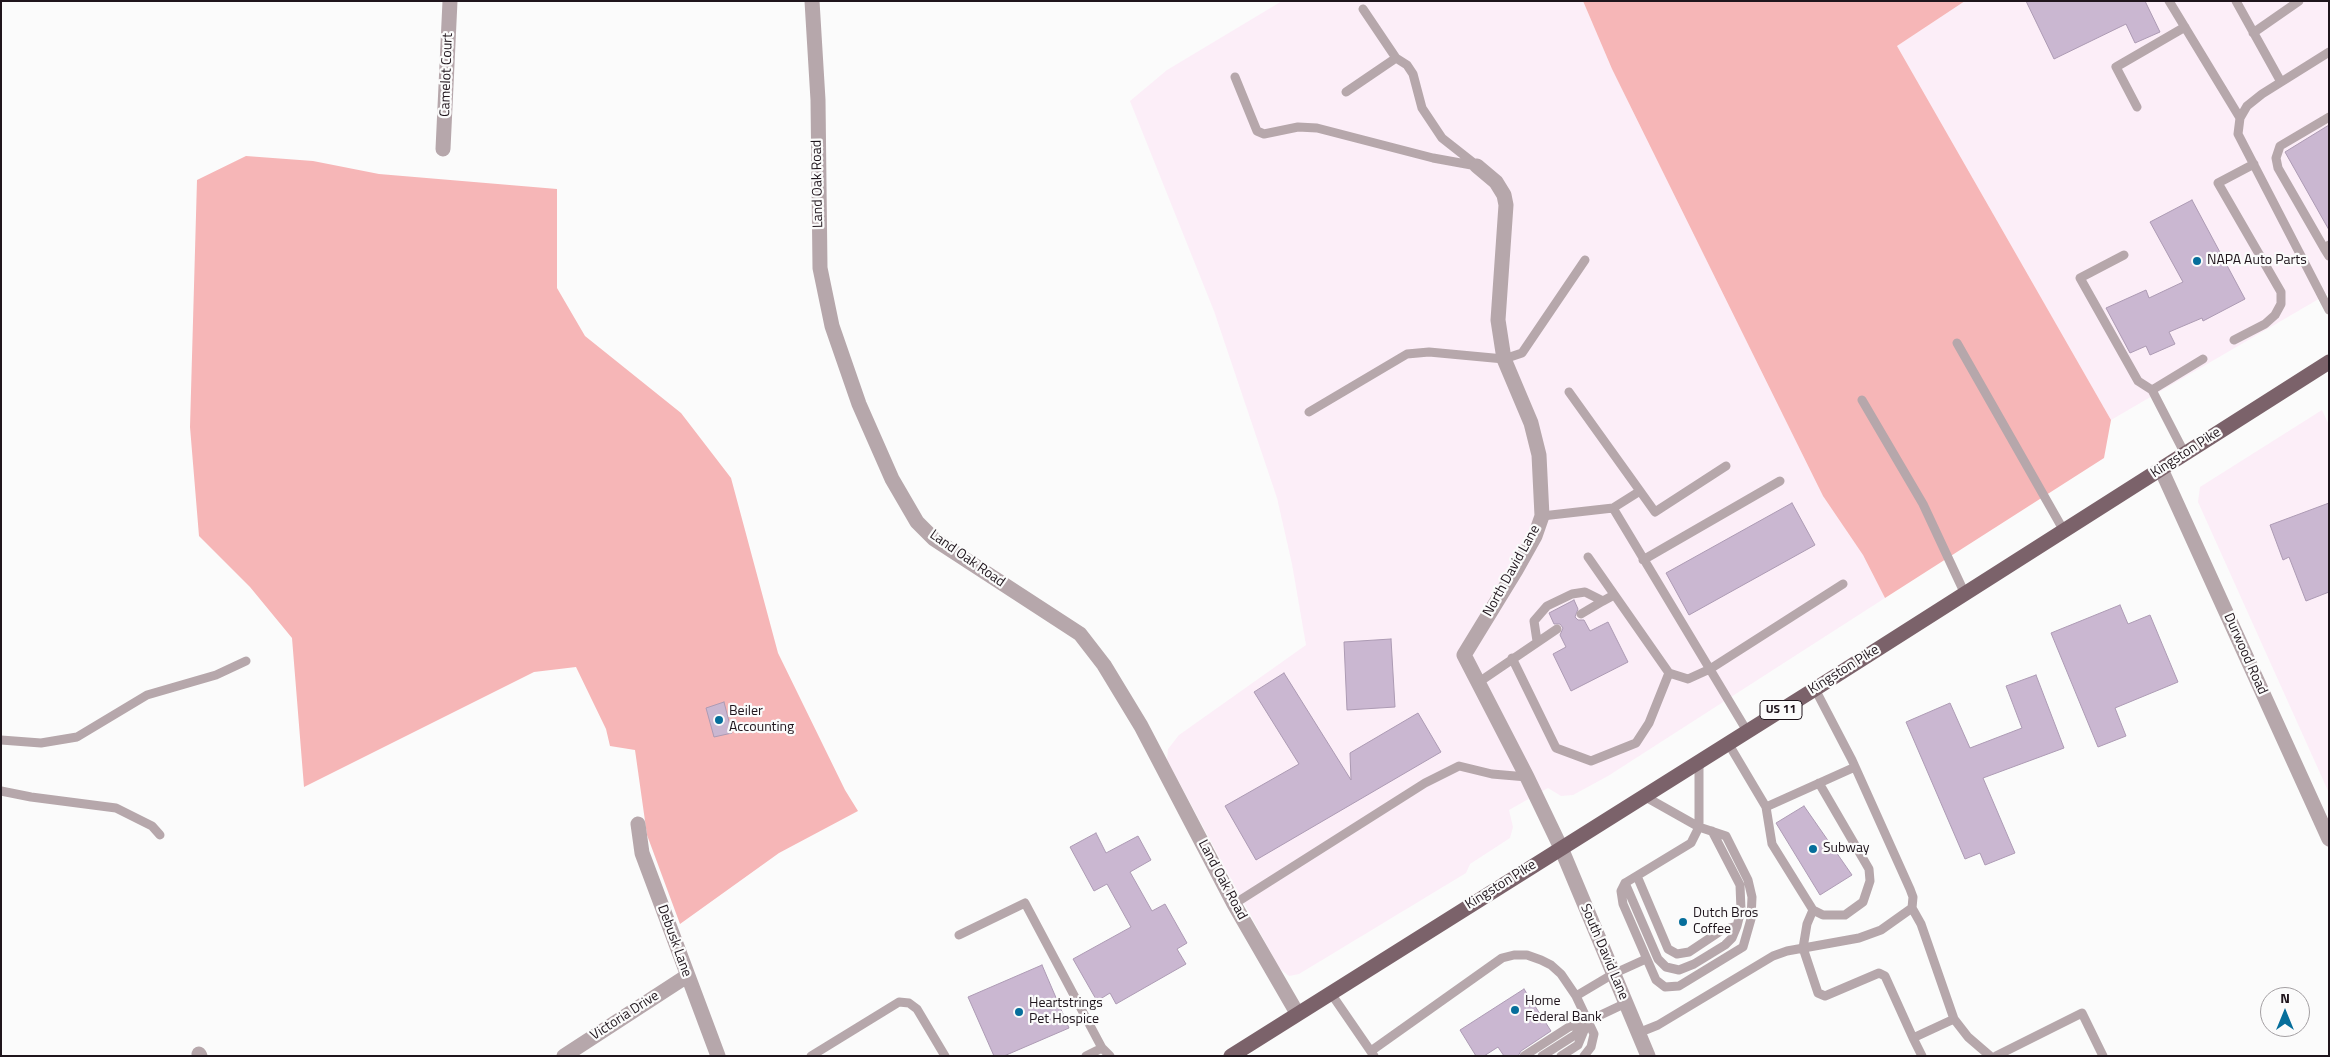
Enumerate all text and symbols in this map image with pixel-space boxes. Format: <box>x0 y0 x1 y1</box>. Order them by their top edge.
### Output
street label: Camelot Court <box>437 33 457 117</box>
street label: Land Oak Road <box>809 140 827 228</box>
place label: NAPA Auto Parts <box>2207 253 2307 269</box>
marker: NAPA Auto Parts <box>2191 255 2203 267</box>
street label: Kingston Pike <box>2148 424 2224 482</box>
street label: North David Lane <box>1480 522 1544 620</box>
street label: Land Oak Road <box>926 527 1008 591</box>
street label: Durwood Road <box>2220 611 2270 697</box>
street label: Kingston Pike <box>1806 642 1882 698</box>
road number: US 11 <box>1760 700 1802 720</box>
place label: Beiler Accounting <box>729 704 794 736</box>
marker: Beiler Accounting <box>713 714 725 726</box>
street label: Land Oak Road <box>1194 837 1250 923</box>
place label: Subway <box>1823 841 1870 857</box>
marker: Subway <box>1807 843 1819 855</box>
street label: Kingston Pike <box>1463 857 1539 913</box>
street label: South David Lane <box>1576 902 1632 1002</box>
street label: Debusk Lane <box>653 903 695 979</box>
place label: Dutch Bros Coffee <box>1693 906 1758 939</box>
marker: Dutch Bros Coffee <box>1677 916 1689 928</box>
north arrow <box>2260 987 2310 1037</box>
text: N <box>2280 987 2290 1008</box>
street label: Victoria Drive <box>588 988 662 1044</box>
place label: Home Federal Bank <box>1525 994 1602 1026</box>
place label: Heartstrings Pet Hospice <box>1029 996 1103 1028</box>
marker: Home Federal Bank <box>1509 1004 1521 1016</box>
marker: Heartstrings Pet Hospice <box>1013 1006 1025 1018</box>

